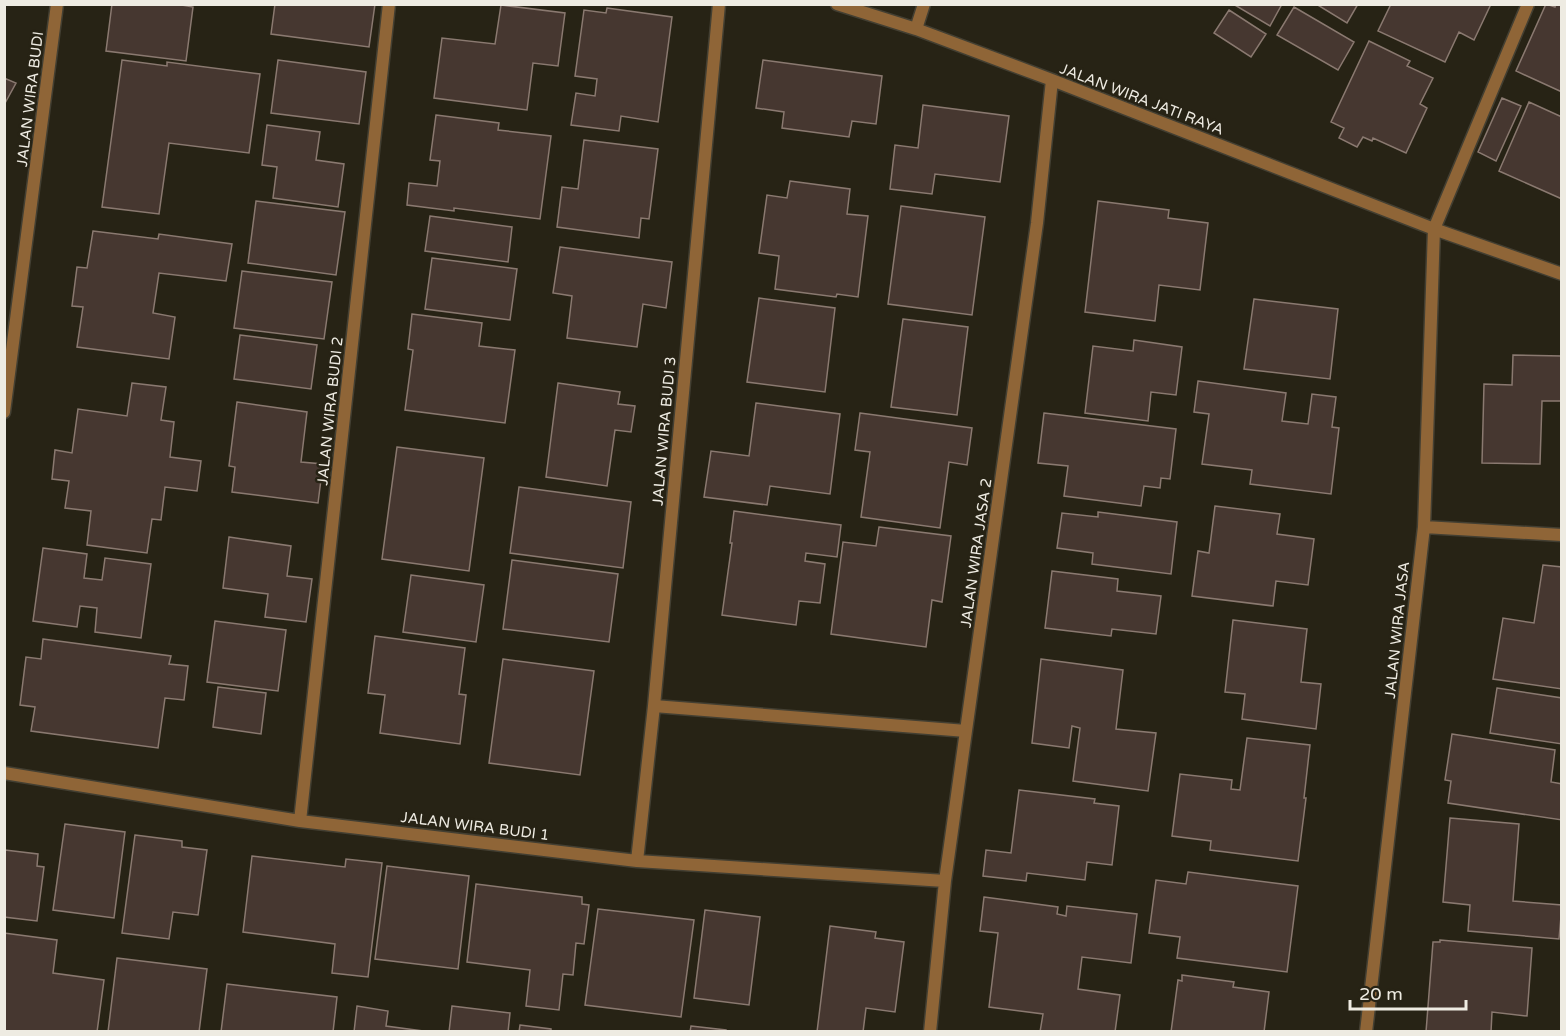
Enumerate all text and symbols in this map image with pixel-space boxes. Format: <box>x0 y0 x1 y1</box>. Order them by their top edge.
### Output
street label: JALAN WIRA BUDI <box>13 30 47 168</box>
street label: JALAN WIRA JATI RAYA <box>1057 59 1227 139</box>
street label: JALAN WIRA BUDI 2 <box>313 336 347 486</box>
street label: JALAN WIRA BUDI 3 <box>649 356 679 506</box>
street label: JALAN WIRA JASA 2 <box>957 477 995 629</box>
street label: JALAN WIRA JASA <box>1381 561 1413 699</box>
street label: JALAN WIRA BUDI 1 <box>400 808 550 844</box>
scale bar <box>1350 973 1466 1011</box>
text: 20 m <box>1359 983 1403 1005</box>

